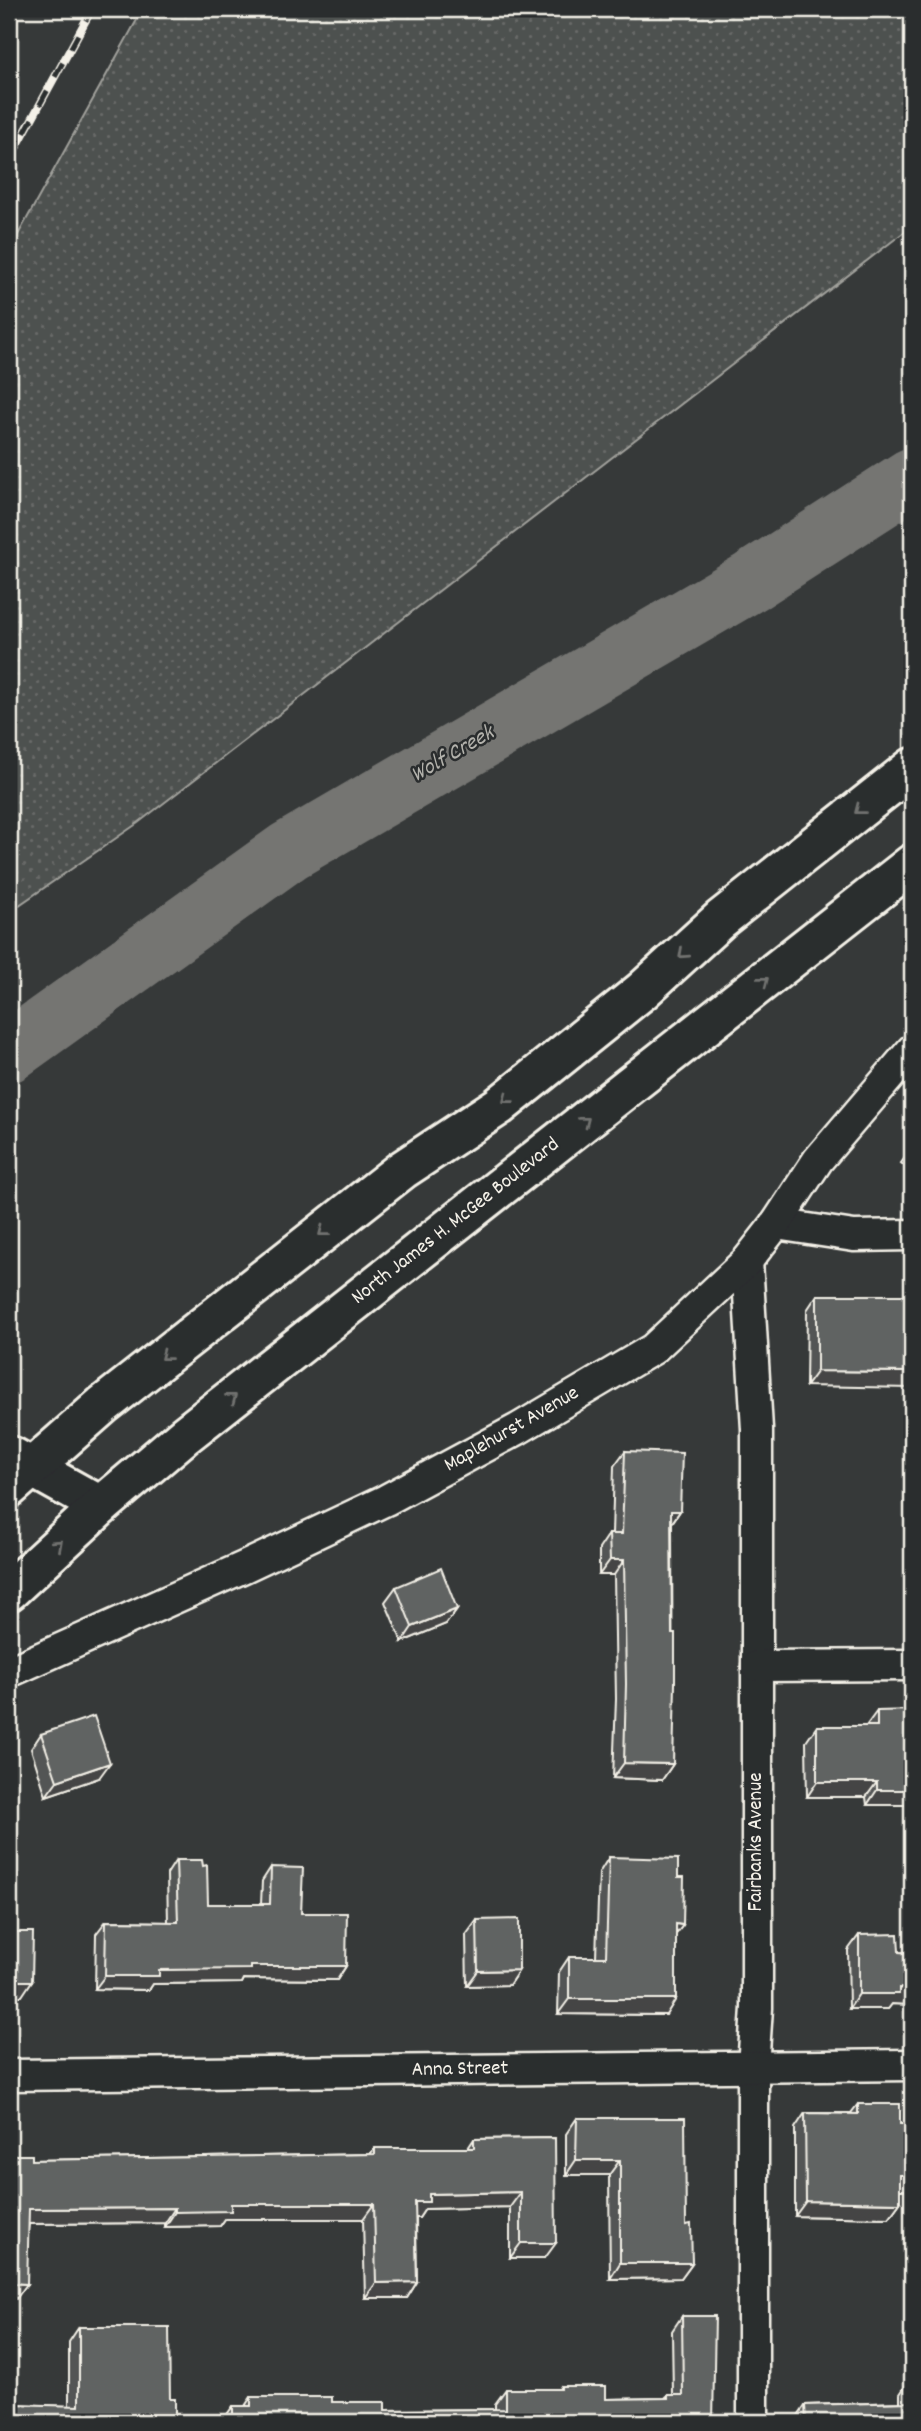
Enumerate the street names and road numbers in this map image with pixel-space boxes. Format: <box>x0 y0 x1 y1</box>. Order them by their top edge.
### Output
street label: North James H. McGee Boulevard <box>345 1131 567 1313</box>
street label: Maplehurst Avenue <box>439 1379 585 1481</box>
street label: Fairbanks Avenue <box>742 1772 772 1912</box>
street label: Anna Street <box>411 2054 509 2086</box>

